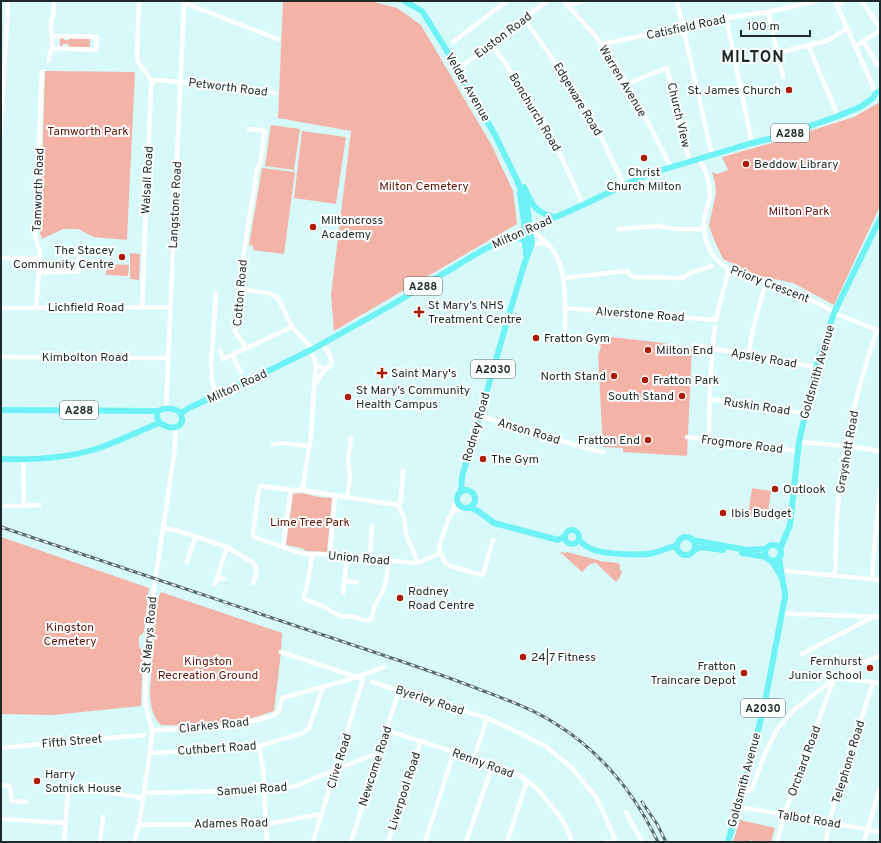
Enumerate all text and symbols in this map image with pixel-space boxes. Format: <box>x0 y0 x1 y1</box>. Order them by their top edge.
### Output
street label: Euston Road <box>472 9 536 63</box>
street label: Catisfield Road <box>645 12 727 44</box>
scale bar <box>741 12 810 38</box>
text: 100 m <box>747 19 780 35</box>
street label: Warren Avenue <box>594 43 650 120</box>
district label: MILTON <box>721 48 785 68</box>
street label: Velder Avenue <box>441 50 493 125</box>
street label: Edgeware Road <box>549 60 605 139</box>
street label: Bonchurch Road <box>504 70 564 155</box>
street label: Petworth Road <box>187 75 268 101</box>
street label: Church View <box>663 81 693 150</box>
place label: St. James Church <box>687 83 781 99</box>
marker: St. James Church <box>784 85 794 95</box>
park label: Tamworth Park <box>47 124 129 140</box>
road number: A288 <box>771 124 809 142</box>
street label: Walsall Road <box>138 146 158 214</box>
street label: Tamworth Road <box>30 148 48 232</box>
marker: Christ Church Milton <box>639 153 649 163</box>
place label: Beddow Library <box>754 157 839 173</box>
marker: Beddow Library <box>741 159 751 169</box>
street label: Langstone Road <box>166 161 186 249</box>
place label: Christ Church Milton <box>607 165 681 195</box>
park label: Milton Cemetery <box>379 179 469 195</box>
park label: Milton Park <box>768 204 830 220</box>
place label: Miltoncross Academy <box>321 213 383 243</box>
street label: Milton Road <box>490 213 555 253</box>
marker: Miltoncross Academy <box>308 222 318 232</box>
place label: The Stacey Community Centre <box>13 243 114 273</box>
marker: The Stacey Community Centre <box>117 252 127 262</box>
street label: Cotton Road <box>230 259 252 327</box>
street label: Priory Crescent <box>728 262 812 307</box>
road number: A288 <box>404 277 442 295</box>
place label: St Mary’s NHS Treatment Centre <box>428 298 522 328</box>
street label: Lichfield Road <box>48 300 124 316</box>
street label: Alverstone Road <box>595 304 685 326</box>
marker: St Mary’s NHS Treatment Centre <box>413 306 425 318</box>
street label: Goldsmith Avenue <box>797 323 839 421</box>
place label: Fratton Gym <box>544 331 610 347</box>
marker: Fratton Gym <box>531 333 541 343</box>
place label: Milton End <box>656 343 713 359</box>
marker: Milton End <box>643 345 653 355</box>
street label: Apsley Road <box>730 345 798 373</box>
street label: Kimbolton Road <box>42 350 128 366</box>
road number: A2030 <box>471 360 515 378</box>
street label: Milton Road <box>205 366 270 408</box>
place label: Saint Mary's <box>391 366 457 382</box>
marker: Saint Mary's <box>376 367 388 379</box>
place label: North Stand <box>540 369 606 385</box>
marker: North Stand <box>609 371 619 381</box>
place label: Fratton Park <box>653 373 719 389</box>
marker: Fratton Park <box>640 375 650 385</box>
place label: St Mary’s Community Health Campus <box>356 383 470 413</box>
place label: South Stand <box>608 389 674 405</box>
street label: Rodney Road <box>459 391 494 464</box>
marker: South Stand <box>677 391 687 401</box>
marker: St Mary’s Community Health Campus <box>343 392 353 402</box>
street label: Ruskin Road <box>723 394 791 420</box>
road number: A288 <box>60 401 98 419</box>
street label: Grayshott Road <box>833 410 863 495</box>
street label: Anson Road <box>496 415 562 449</box>
street label: Frogmore Road <box>700 432 784 458</box>
place label: Fratton End <box>578 433 640 449</box>
marker: Fratton End <box>643 435 653 445</box>
place label: The Gym <box>491 452 539 468</box>
marker: The Gym <box>478 454 488 464</box>
place label: Outlook <box>783 482 826 498</box>
marker: Outlook <box>770 484 780 494</box>
place label: Ibis Budget <box>731 506 792 522</box>
marker: Ibis Budget <box>718 508 728 518</box>
park label: Lime Tree Park <box>270 515 350 531</box>
street label: Union Road <box>327 548 391 570</box>
place label: Rodney Road Centre <box>408 584 474 614</box>
marker: Rodney Road Centre <box>395 593 405 603</box>
street label: St Marys Road <box>139 596 161 674</box>
park label: Kingston Cemetery <box>43 620 97 650</box>
place label: 24|7 Fitness <box>531 648 596 666</box>
marker: 24|7 Fitness <box>518 652 528 662</box>
park label: Kingston Recreation Ground <box>158 654 258 684</box>
place label: Fernhurst Junior School <box>788 654 862 684</box>
place label: Fratton Traincare Depot <box>651 659 736 689</box>
marker: Fernhurst Junior School <box>865 663 875 673</box>
marker: Fratton Traincare Depot <box>739 668 749 678</box>
street label: Byerley Road <box>393 682 466 720</box>
road number: A2030 <box>741 699 785 717</box>
street label: Clarkes Road <box>178 714 250 738</box>
street label: Telephone Road <box>829 719 869 806</box>
street label: Newcome Road <box>355 724 396 808</box>
street label: Orchard Road <box>785 724 825 799</box>
street label: Fifth Street <box>41 731 103 753</box>
street label: Goldsmith Avenue <box>725 731 765 829</box>
street label: Clive Road <box>324 732 356 791</box>
street label: Cuthbert Road <box>177 738 257 760</box>
street label: Renny Road <box>449 745 516 783</box>
street label: Liverpool Road <box>385 750 425 832</box>
place label: Harry Sotnick House <box>45 767 121 797</box>
marker: Harry Sotnick House <box>32 776 42 786</box>
street label: Samuel Road <box>216 780 288 800</box>
street label: Talbot Road <box>776 807 842 833</box>
street label: Adames Road <box>194 815 268 833</box>

